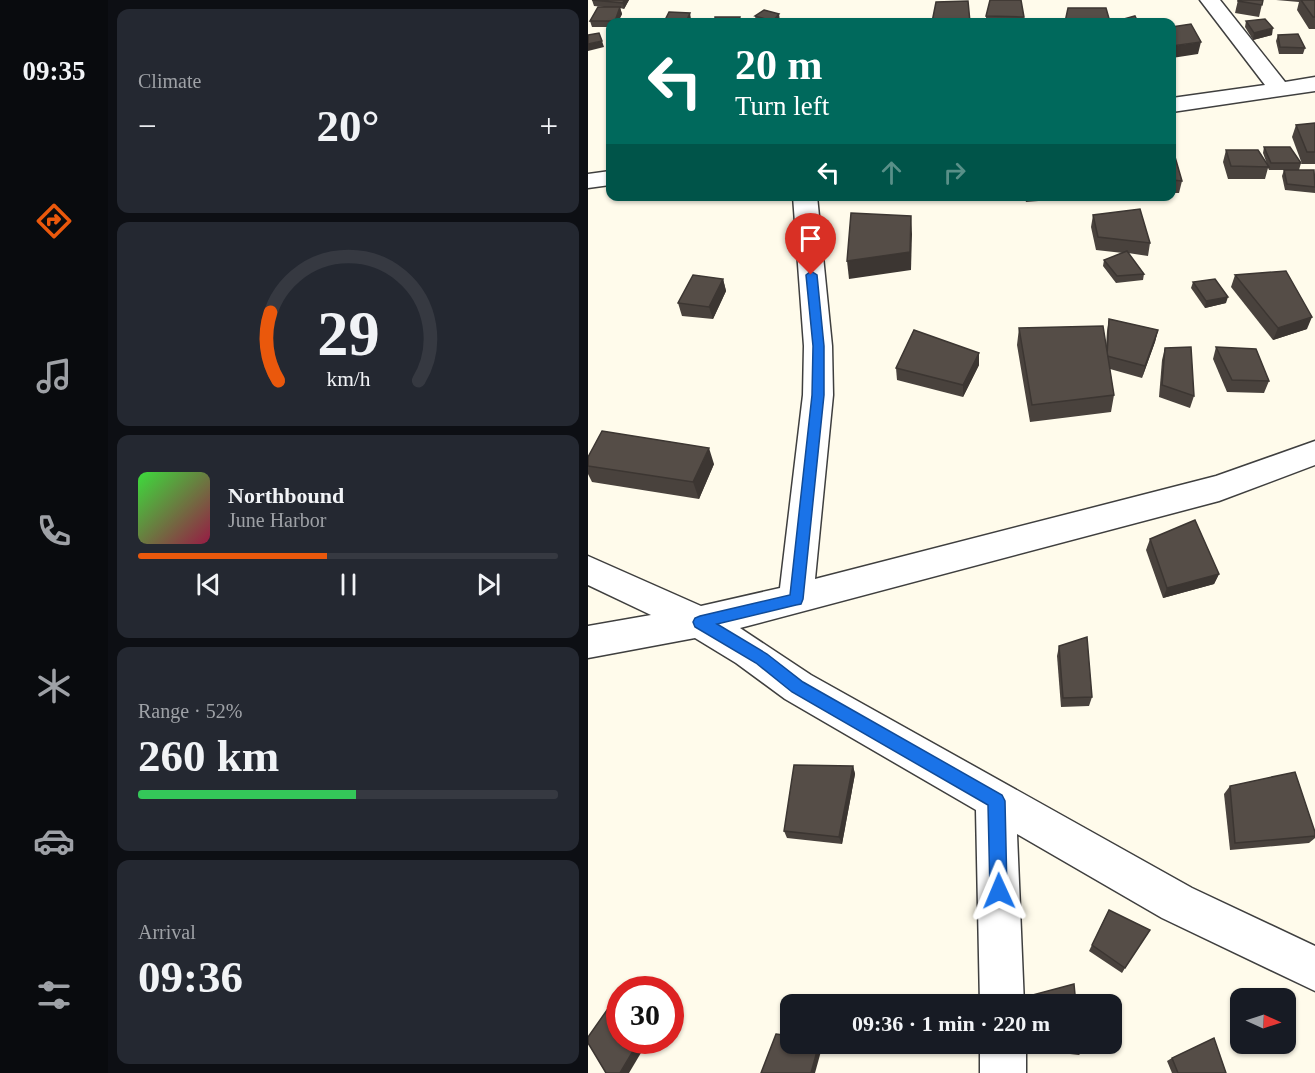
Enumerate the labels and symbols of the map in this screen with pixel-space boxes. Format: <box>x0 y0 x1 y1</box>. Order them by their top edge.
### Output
pin <box>785 213 836 275</box>
position arrow <box>967 859 1031 923</box>
speed limit sign: 30 <box>606 976 684 1054</box>
north arrow <box>1230 988 1296 1054</box>

